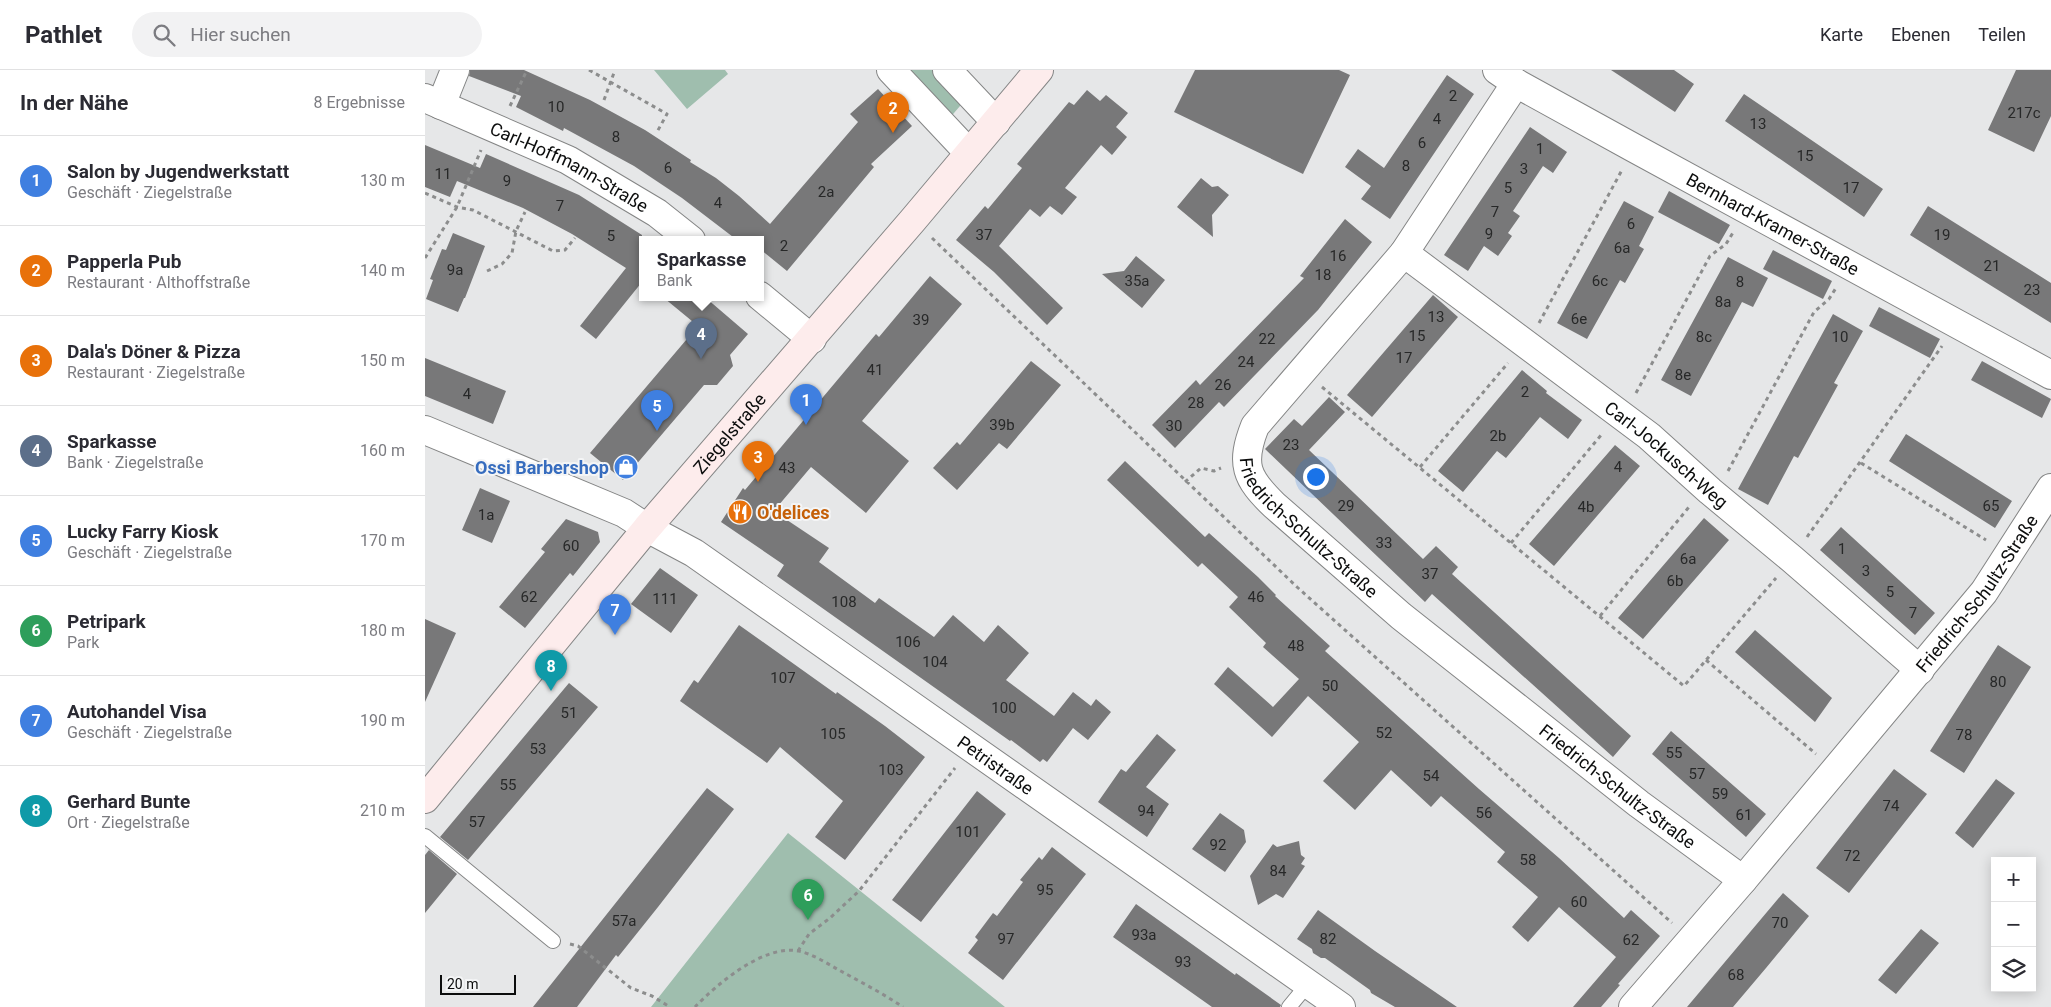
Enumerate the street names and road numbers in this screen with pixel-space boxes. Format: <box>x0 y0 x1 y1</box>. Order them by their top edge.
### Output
street label: Carl-Hoffmann-Straße <box>487 117 652 216</box>
street label: Bernhard-Kramer-Straße <box>1683 168 1863 279</box>
street label: Ziegelstraße <box>689 388 770 478</box>
street label: Carl-Jockusch-Weg <box>1601 396 1732 512</box>
street label: Friedrich-Schultz-Straße <box>1236 457 1382 602</box>
street label: Friedrich-Schultz-Straße <box>1911 511 2042 676</box>
street label: Friedrich-Schultz-Straße <box>1536 719 1700 852</box>
street label: Petristraße <box>954 731 1038 799</box>

